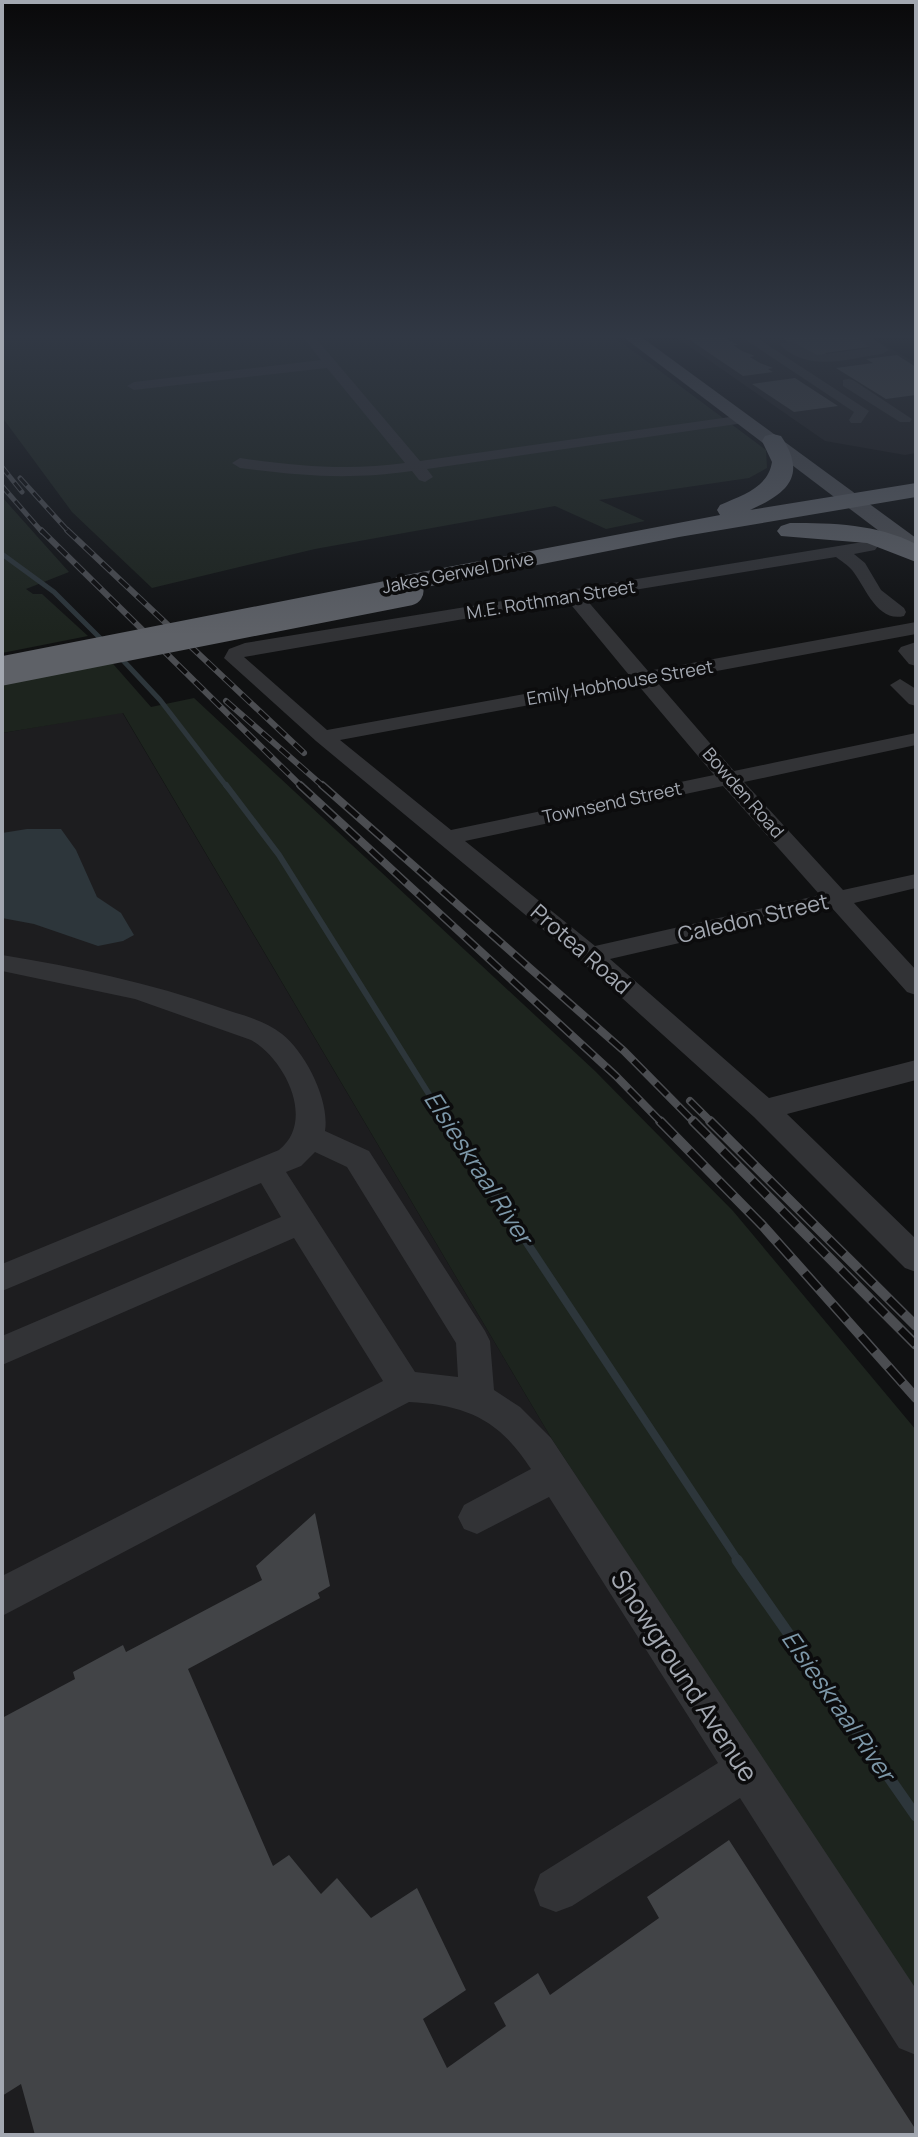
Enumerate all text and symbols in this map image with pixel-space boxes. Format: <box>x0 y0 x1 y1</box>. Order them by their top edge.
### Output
street label: Jakes Gerwel Drive <box>380 546 536 599</box>
street label: M.E. Rothman Street <box>465 574 637 624</box>
street label: Emily Hobhouse Street <box>525 654 715 710</box>
street label: Bowden Road <box>698 742 790 843</box>
street label: Townsend Street <box>540 776 684 828</box>
street label: Caledon Street <box>675 886 832 950</box>
street label: Protea Road <box>524 897 638 1001</box>
water label: Elsieskraal River <box>417 1084 543 1253</box>
street label: Showground Avenue <box>603 1562 767 1788</box>
water label: Elsieskraal River <box>775 1623 905 1790</box>

